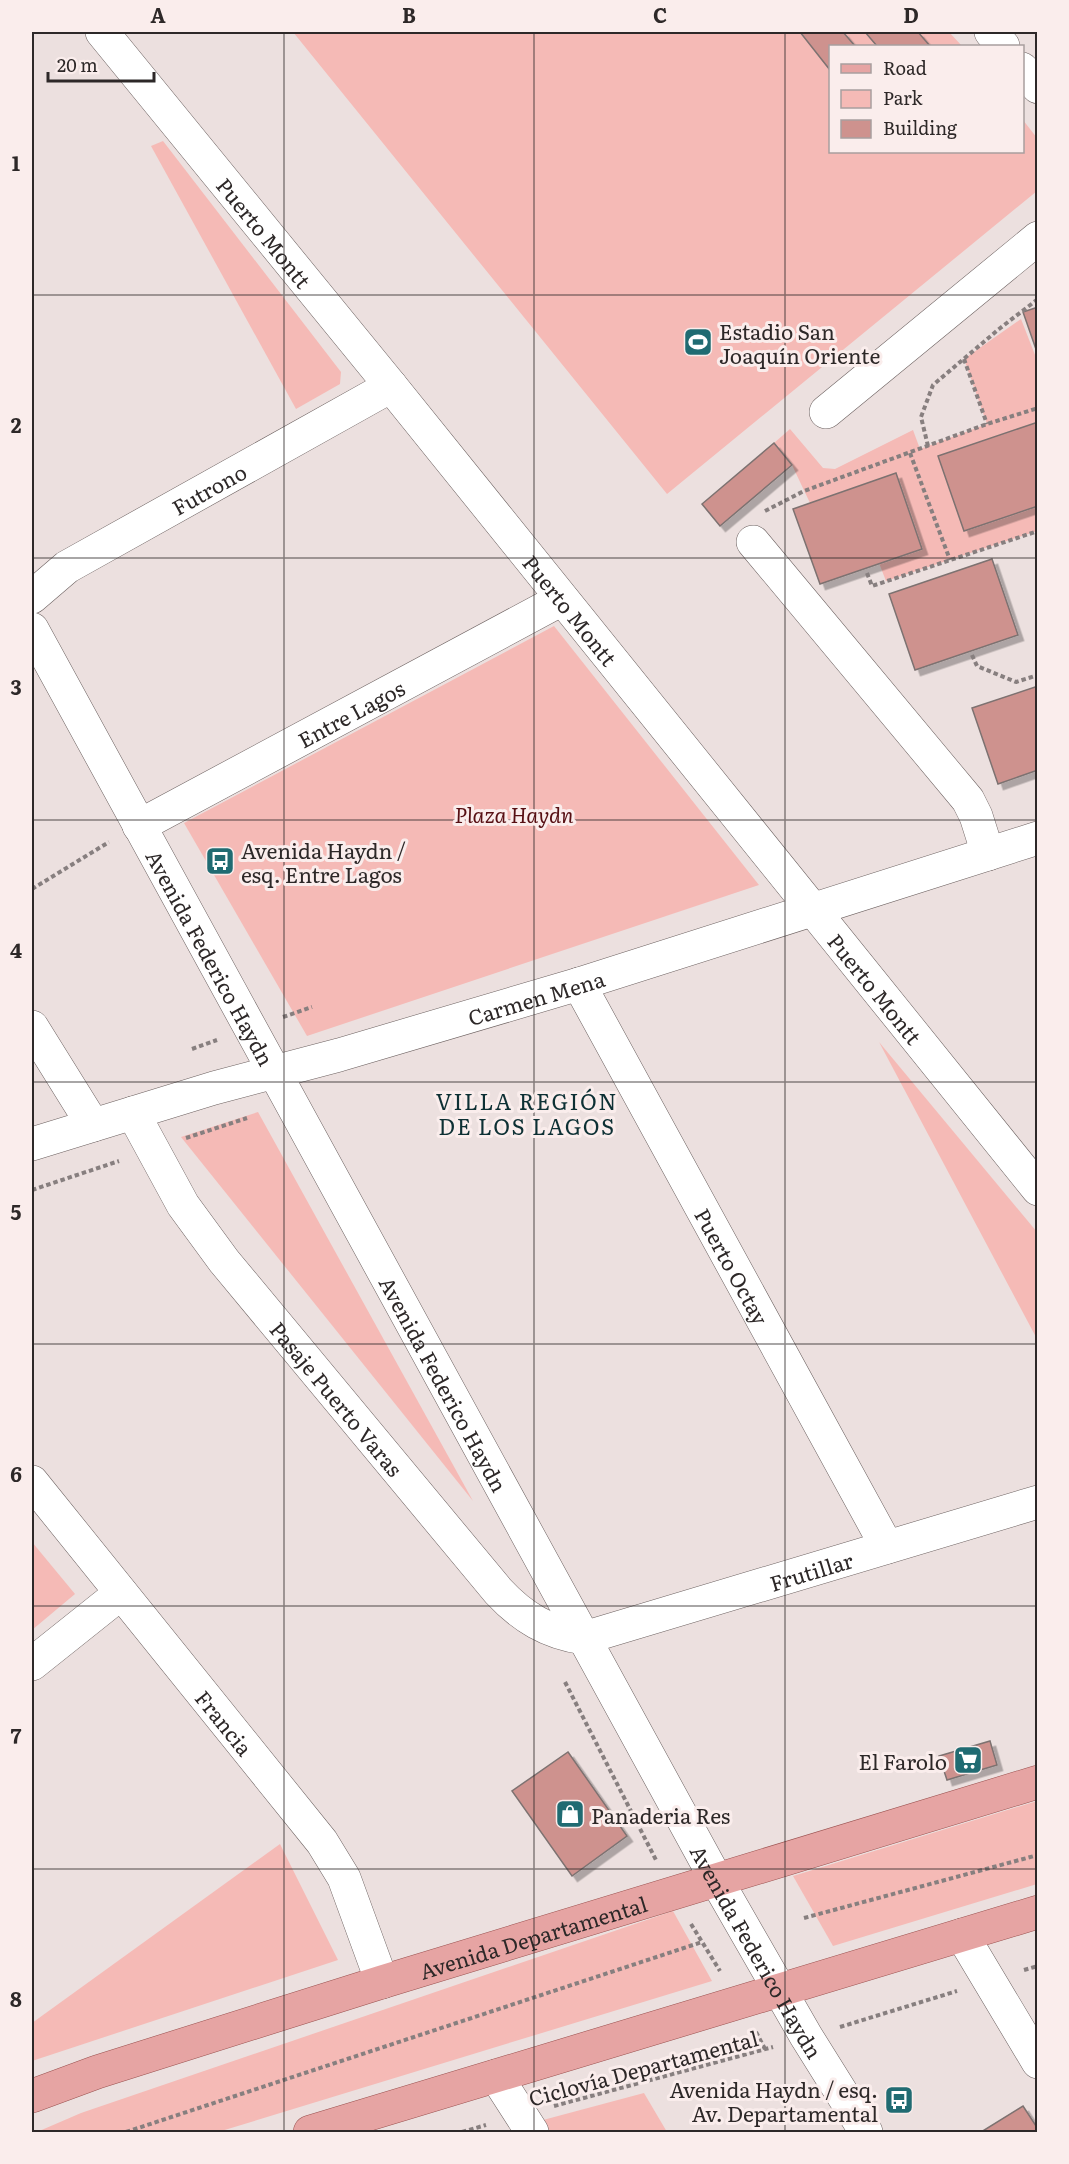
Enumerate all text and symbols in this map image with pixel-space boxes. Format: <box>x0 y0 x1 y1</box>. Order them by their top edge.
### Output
text: A <box>150 0 166 29</box>
text: B <box>402 0 416 29</box>
text: C <box>653 0 667 29</box>
text: D <box>903 0 919 29</box>
scale bar <box>48 45 154 83</box>
legend <box>829 45 1024 153</box>
text: 20 m <box>57 51 98 78</box>
text: Road <box>883 54 927 81</box>
text: Park <box>883 84 924 111</box>
text: Building <box>883 114 958 141</box>
text: 1 <box>12 147 20 177</box>
street label: Puerto Montt <box>211 170 320 294</box>
place label: Estadio San Joaquín Oriente <box>719 315 880 370</box>
sports icon: Estadio San Joaquín Oriente <box>682 326 714 358</box>
text: 2 <box>11 409 22 439</box>
street label: Futrono <box>165 455 251 521</box>
street label: Puerto Montt <box>517 547 626 672</box>
text: 3 <box>10 671 22 701</box>
street label: Entre Lagos <box>292 671 409 754</box>
park label: Plaza Haydn <box>455 798 574 829</box>
place label: Avenida Haydn / esq. Entre Lagos <box>241 834 406 889</box>
street label: Avenida Federico Haydn <box>140 844 283 1071</box>
bus stop icon: Avenida Haydn / esq. Entre Lagos <box>204 845 236 877</box>
street label: Puerto Montt <box>822 926 931 1050</box>
text: 4 <box>10 934 22 964</box>
street label: Carmen Mena <box>464 961 609 1032</box>
district label: VILLA REGIÓN DE LOS LAGOS <box>436 1084 618 1142</box>
text: 5 <box>11 1196 22 1226</box>
street label: Puerto Octay <box>689 1202 778 1330</box>
street label: Avenida Federico Haydn <box>373 1270 516 1497</box>
street label: Pasaje Puerto Varas <box>264 1314 411 1482</box>
text: 6 <box>10 1458 22 1488</box>
street label: Frutillar <box>765 1543 856 1597</box>
street label: Francia <box>189 1682 262 1762</box>
text: 7 <box>11 1720 22 1750</box>
supermarket icon: El Farolo <box>952 1744 984 1776</box>
place label: El Farolo <box>858 1745 947 1776</box>
shop icon: Panaderia Res <box>554 1798 586 1830</box>
place label: Panaderia Res <box>591 1799 730 1830</box>
street label: Avenida Federico Haydn <box>684 1838 831 2064</box>
street label: Avenida Departamental <box>415 1887 651 1985</box>
text: 8 <box>10 1983 22 2013</box>
street label: Ciclovía Departamental <box>525 2021 761 2113</box>
place label: Avenida Haydn / esq. Av. Departamental <box>669 2073 878 2128</box>
bus stop icon: Avenida Haydn / esq. Av. Departamental <box>883 2084 915 2116</box>

